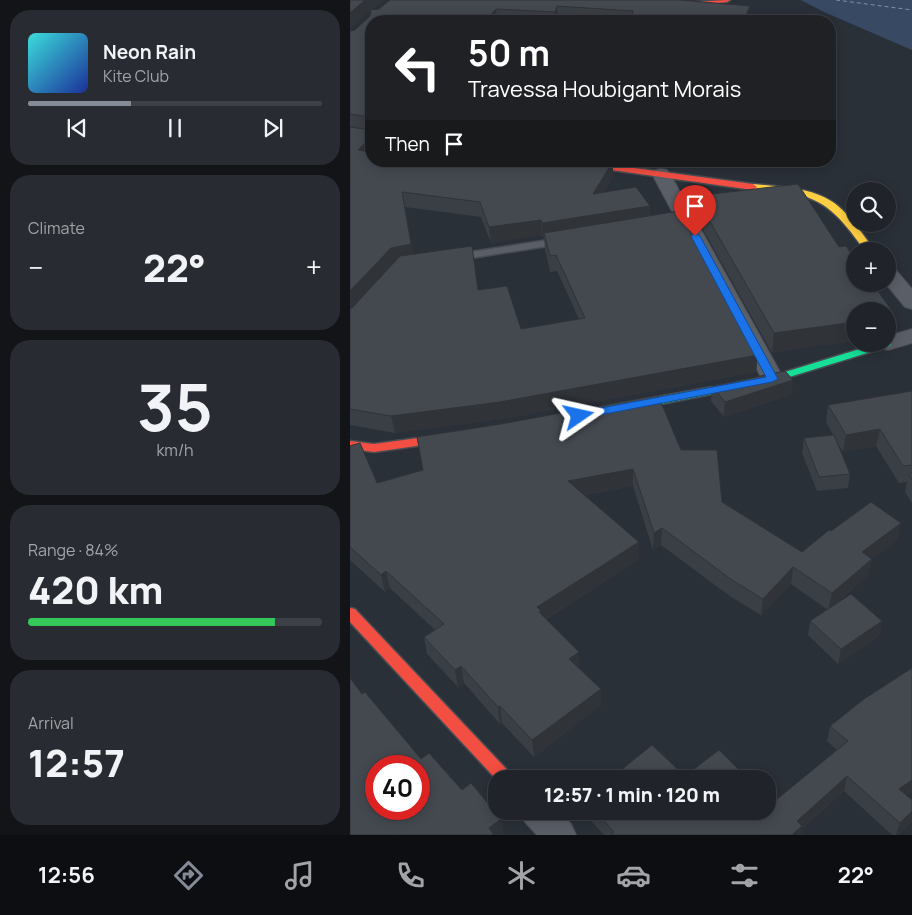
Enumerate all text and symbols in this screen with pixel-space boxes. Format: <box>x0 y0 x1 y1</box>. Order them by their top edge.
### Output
text: 50 m <box>468 29 550 77</box>
icon: left <box>385 35 450 100</box>
text: Neon Rain <box>103 39 196 65</box>
text: Kite Club <box>103 65 169 87</box>
text: Travessa Houbigant Morais <box>468 74 741 104</box>
icon: previous <box>63 114 91 142</box>
icon: pause <box>161 114 189 142</box>
icon: next <box>259 114 287 142</box>
icon: arrive <box>440 130 468 158</box>
text: Then <box>385 131 430 157</box>
map controls <box>846 182 896 352</box>
button: search <box>846 182 896 232</box>
pin <box>674 185 716 236</box>
icon: arrive <box>681 192 709 220</box>
text: Climate <box>28 217 85 239</box>
text: 22° <box>143 241 206 293</box>
button: + <box>846 242 896 292</box>
text: − <box>28 248 43 286</box>
text: + <box>306 248 322 286</box>
button: − <box>846 302 896 352</box>
text: 35 <box>137 362 213 451</box>
position arrow <box>552 389 604 441</box>
text: km/h <box>156 439 194 461</box>
text: Range · 84% <box>28 539 118 561</box>
text: 420 km <box>28 563 163 615</box>
text: Arrival <box>28 712 74 734</box>
text: 12:57 <box>28 736 125 788</box>
speed limit sign: 40 <box>365 755 430 820</box>
text: 12:57 · 1 min · 120 m <box>544 782 720 808</box>
icon: directions <box>171 858 206 893</box>
icon: music <box>282 858 317 893</box>
icon: phone <box>393 858 428 893</box>
icon: climate <box>504 858 539 893</box>
icon: car <box>616 858 651 893</box>
icon: filters <box>727 858 762 893</box>
text: 12:56 <box>38 860 95 890</box>
text: 22° <box>838 860 874 890</box>

